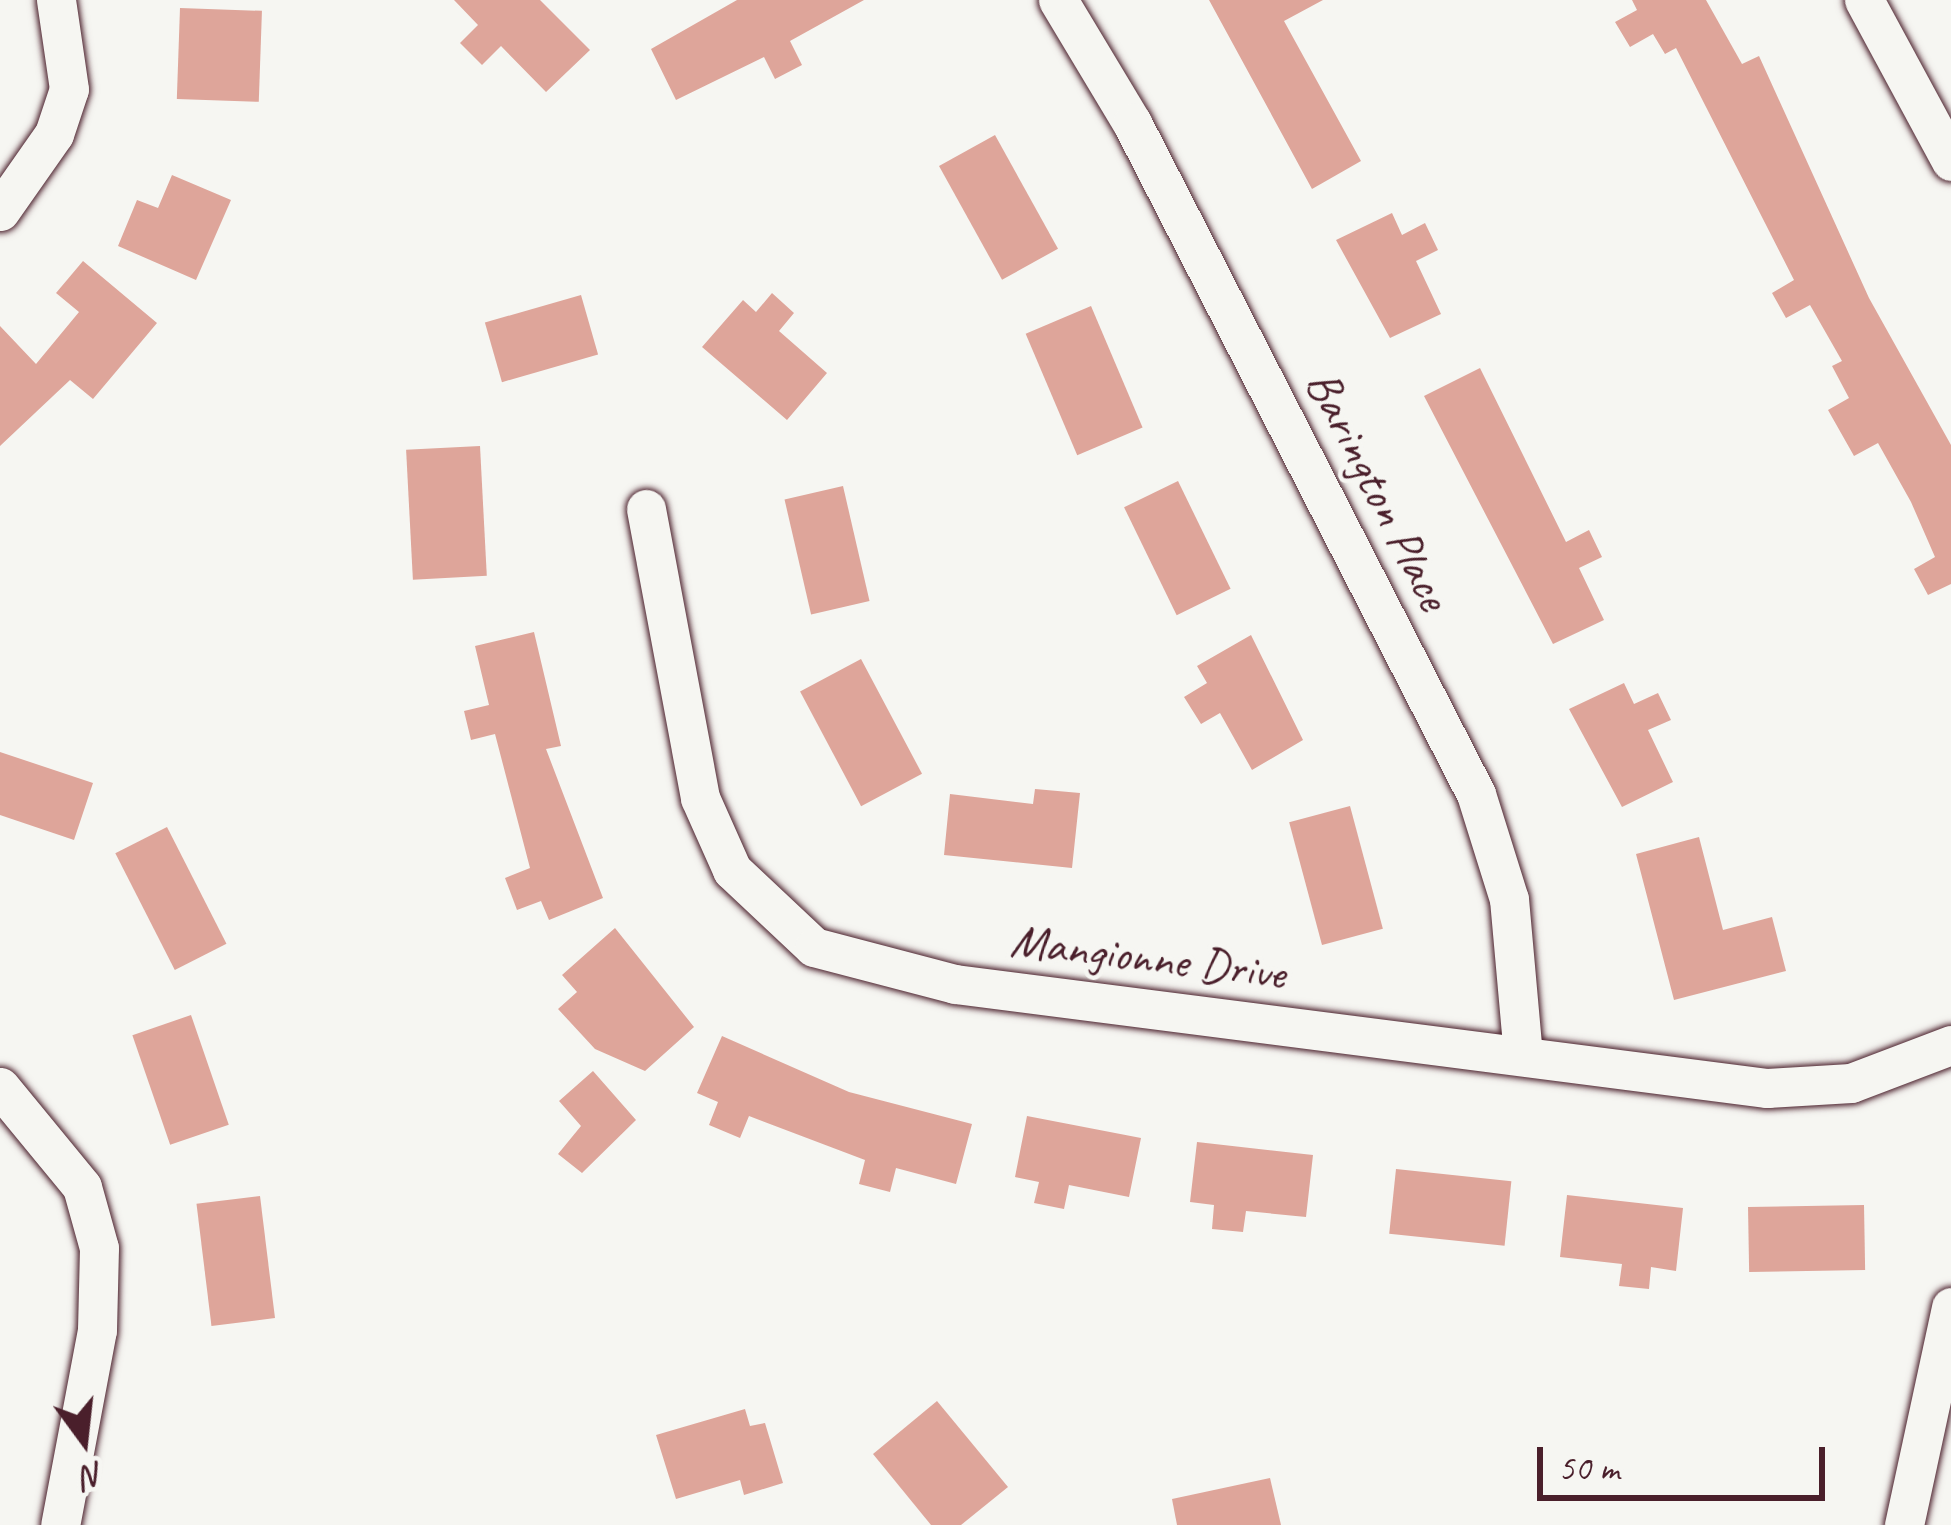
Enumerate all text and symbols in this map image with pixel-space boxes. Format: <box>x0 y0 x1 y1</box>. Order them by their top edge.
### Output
street label: Barington Place <box>1293 361 1463 619</box>
street label: Mangionne Drive <box>1007 912 1289 1002</box>
north arrow <box>24 1381 144 1501</box>
scale bar <box>1543 1423 1831 1497</box>
text: 50 m <box>1558 1445 1619 1491</box>
text: N <box>78 1453 109 1499</box>

